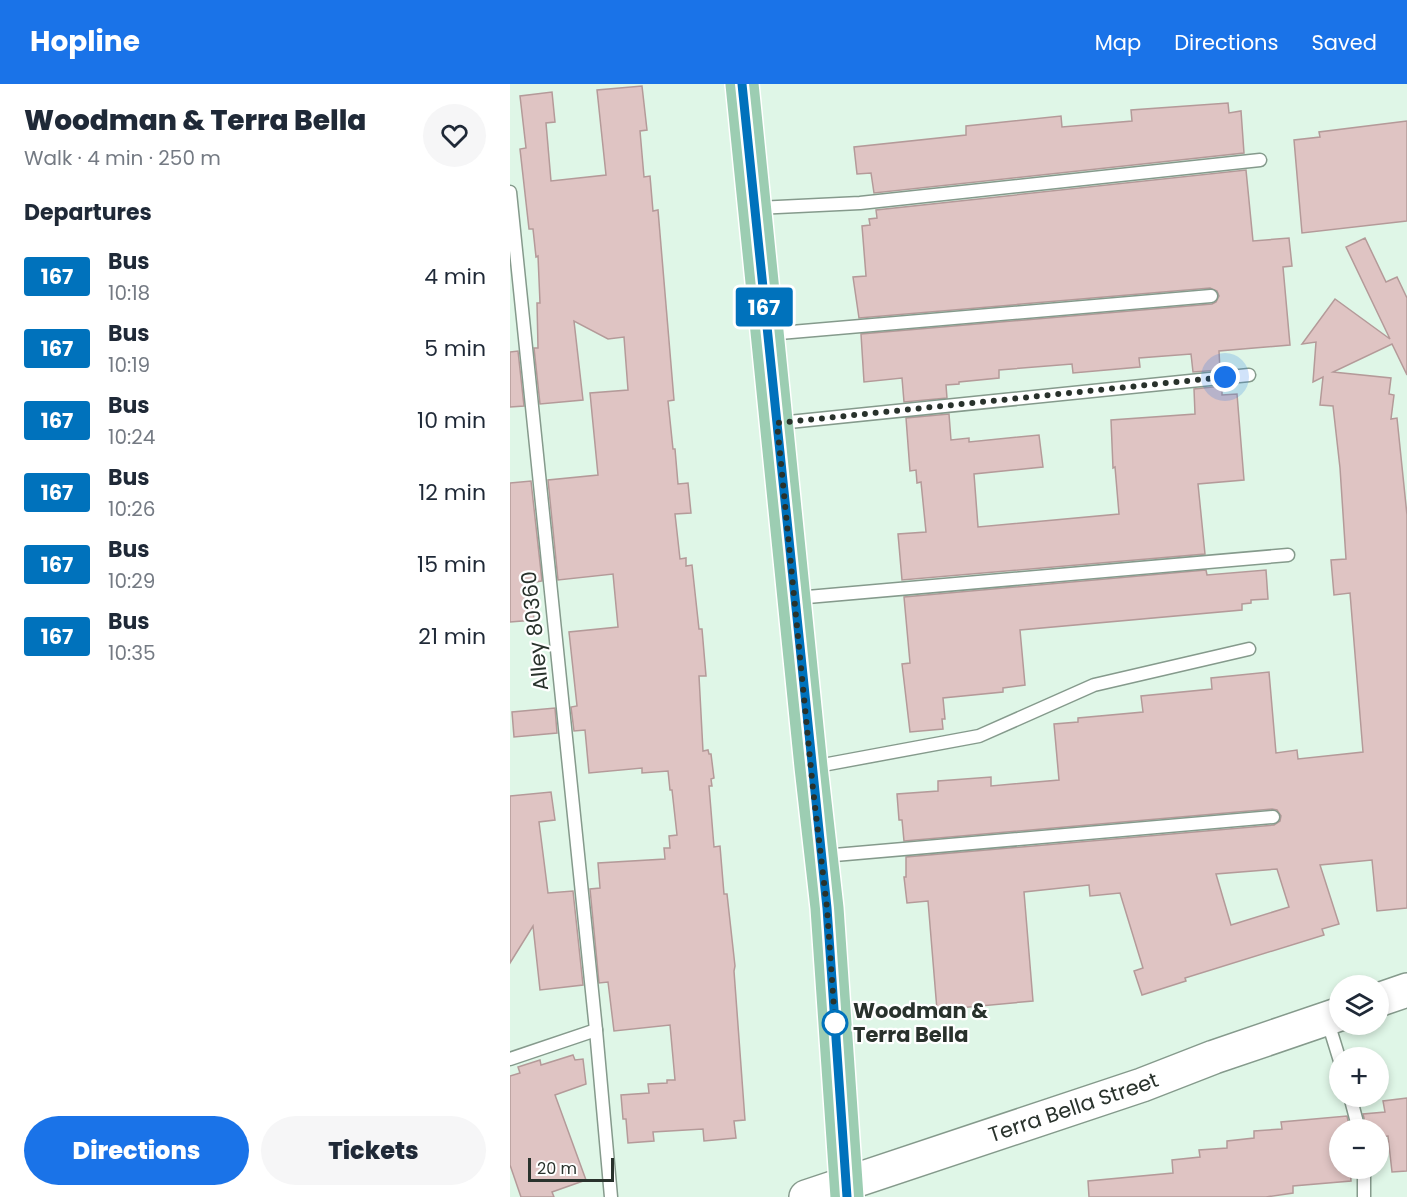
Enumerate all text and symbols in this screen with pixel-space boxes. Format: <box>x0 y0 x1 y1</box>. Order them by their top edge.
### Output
text: Hopline <box>30 22 140 61</box>
text: Map <box>1095 28 1141 57</box>
text: Directions <box>1174 28 1278 57</box>
text: Saved <box>1311 28 1377 57</box>
text: Woodman & Terra Bella <box>24 101 366 140</box>
button: heart <box>423 104 486 167</box>
text: Walk · 4 min · 250 m <box>24 144 221 172</box>
text: Departures <box>24 197 152 228</box>
text: Bus <box>108 246 150 277</box>
text: 4 min <box>424 261 486 292</box>
text: 167 <box>41 262 73 291</box>
text: 10:18 <box>108 279 150 307</box>
line badge: 167 <box>730 288 798 326</box>
text: 167 <box>748 293 780 322</box>
text: Bus <box>108 318 150 349</box>
text: 5 min <box>424 333 486 364</box>
text: 167 <box>41 334 73 363</box>
text: 10:19 <box>108 351 150 379</box>
your location <box>1210 362 1240 392</box>
text: Bus <box>108 390 150 421</box>
text: 10 min <box>417 405 486 436</box>
text: 167 <box>41 406 73 435</box>
text: 10:24 <box>108 423 155 451</box>
text: Bus <box>108 462 150 493</box>
text: 12 min <box>418 477 486 508</box>
text: 167 <box>41 478 73 507</box>
text: 10:26 <box>108 495 155 523</box>
text: Bus <box>108 534 150 565</box>
text: 15 min <box>417 549 486 580</box>
text: 167 <box>41 550 73 579</box>
text: 10:29 <box>108 567 155 595</box>
street label: Alley 80360 <box>514 570 555 692</box>
text: Bus <box>108 606 150 637</box>
text: 21 min <box>418 621 486 652</box>
text: 167 <box>41 622 73 651</box>
text: 10:35 <box>108 639 156 667</box>
map controls <box>1329 975 1389 1179</box>
button: layers <box>1329 975 1389 1035</box>
place label: Woodman & Terra Bella <box>853 996 988 1049</box>
marker: Woodman & Terra Bella <box>822 1010 848 1036</box>
button: + <box>1329 1047 1389 1107</box>
street label: Terra Bella Street <box>985 1065 1163 1149</box>
button: Directions <box>24 1116 249 1185</box>
button: Tickets <box>261 1116 486 1185</box>
button: − <box>1329 1119 1389 1179</box>
scale bar <box>528 1155 614 1182</box>
text: 20 m <box>537 1157 577 1180</box>

